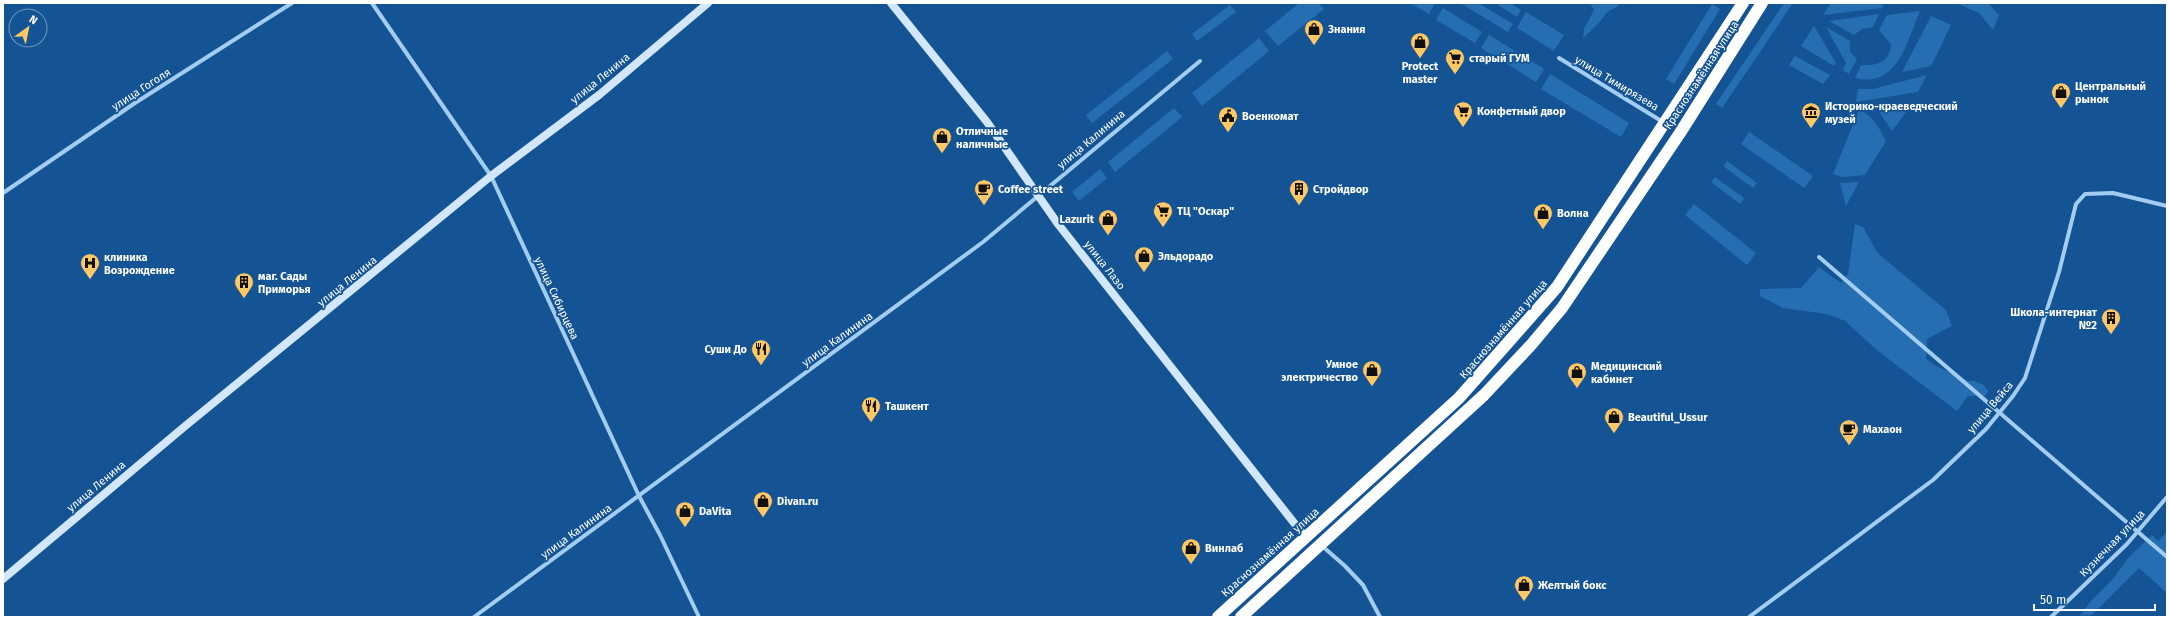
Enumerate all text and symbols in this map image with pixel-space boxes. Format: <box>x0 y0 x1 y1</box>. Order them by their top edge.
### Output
north arrow <box>8 8 48 48</box>
text: N <box>27 13 40 27</box>
shop icon: Знания <box>1303 18 1325 46</box>
street label: Краснознамённая улица <box>1661 19 1741 132</box>
place label: Знания <box>1327 23 1366 36</box>
shop icon: Protect master <box>1409 31 1431 59</box>
supermarket icon: старый ГУМ <box>1444 47 1466 75</box>
street label: улица Ленина <box>568 51 633 106</box>
place label: старый ГУМ <box>1469 52 1530 65</box>
street label: улица Тимирязева <box>1572 53 1661 114</box>
place label: Protect master <box>1402 60 1439 86</box>
street label: улица Гоголя <box>109 66 173 113</box>
place label: Центральный рынок <box>2075 80 2146 106</box>
shop icon: Центральный рынок <box>2050 81 2072 109</box>
supermarket icon: Конфетный двор <box>1452 100 1474 128</box>
place label: Историко-краеведческий музей <box>1825 100 1958 126</box>
museum icon: Историко-краеведческий музей <box>1800 101 1822 129</box>
public building icon: Военкомат <box>1217 105 1239 133</box>
place label: Конфетный двор <box>1477 105 1566 118</box>
street label: улица Калинина <box>1055 107 1128 172</box>
place label: Военкомат <box>1242 110 1299 123</box>
place label: Отличные наличные <box>956 125 1008 151</box>
shop icon: Отличные наличные <box>931 126 953 154</box>
cafe icon: Coffee street <box>973 178 995 206</box>
building icon: Стройдвор <box>1288 178 1310 206</box>
place label: Coffee street <box>998 183 1064 196</box>
place label: Стройдвор <box>1313 183 1369 196</box>
supermarket icon: ТЦ "Оскар" <box>1152 200 1174 228</box>
shop icon: Волна <box>1532 202 1554 230</box>
place label: ТЦ "Оскар" <box>1177 205 1234 218</box>
place label: Волна <box>1557 207 1589 220</box>
shop icon: Lazurit <box>1097 208 1119 236</box>
place label: Lazurit <box>1059 213 1095 226</box>
street label: улица Лазо <box>1081 238 1128 292</box>
shop icon: Эльдорадо <box>1133 245 1155 273</box>
place label: Эльдорадо <box>1158 250 1214 263</box>
place label: клиника Возрождение <box>104 251 175 277</box>
hospital icon: клиника Возрождение <box>79 252 101 280</box>
street label: улица Ленина <box>315 254 380 309</box>
street label: улица Сибирцева <box>532 255 581 342</box>
place label: маг. Сады Приморья <box>258 270 311 296</box>
building icon: маг. Сады Приморья <box>233 271 255 299</box>
street label: Краснознамённая улица <box>1457 277 1550 381</box>
place label: Школа-интернат №2 <box>2010 306 2098 332</box>
building icon: Школа-интернат №2 <box>2100 307 2122 335</box>
street label: улица Калинина <box>799 309 875 370</box>
restaurant icon: Суши До <box>750 338 772 366</box>
place label: Суши До <box>704 343 748 356</box>
place label: Умное электричество <box>1281 358 1359 384</box>
shop icon: Умное электричество <box>1361 359 1383 387</box>
place label: Медицинский кабинет <box>1591 360 1662 386</box>
shop icon: Медицинский кабинет <box>1566 361 1588 389</box>
street label: улица Вейса <box>1965 379 2016 436</box>
restaurant icon: Ташкент <box>860 395 882 423</box>
place label: Ташкент <box>885 400 929 413</box>
shop icon: Beautiful_Ussur <box>1603 406 1625 434</box>
place label: Beautiful_Ussur <box>1628 411 1708 424</box>
cafe icon: Махаон <box>1838 418 1860 446</box>
place label: Махаон <box>1863 423 1902 436</box>
street label: улица Ленина <box>64 458 128 515</box>
shop icon: Divan.ru <box>752 490 774 518</box>
place label: Divan.ru <box>777 495 818 508</box>
shop icon: DaVita <box>674 500 696 528</box>
street label: улица Калинина <box>538 501 614 562</box>
place label: DaVita <box>699 505 732 518</box>
street label: Краснознамённая улица <box>1219 505 1322 600</box>
street label: Кузнечная улица <box>2077 507 2148 579</box>
shop icon: Винлаб <box>1180 537 1202 565</box>
place label: Винлаб <box>1205 542 1243 555</box>
shop icon: Желтый бокс <box>1513 574 1535 602</box>
place label: Желтый бокс <box>1537 579 1607 592</box>
scale bar <box>2034 586 2155 612</box>
text: 50 m <box>2040 593 2066 607</box>

